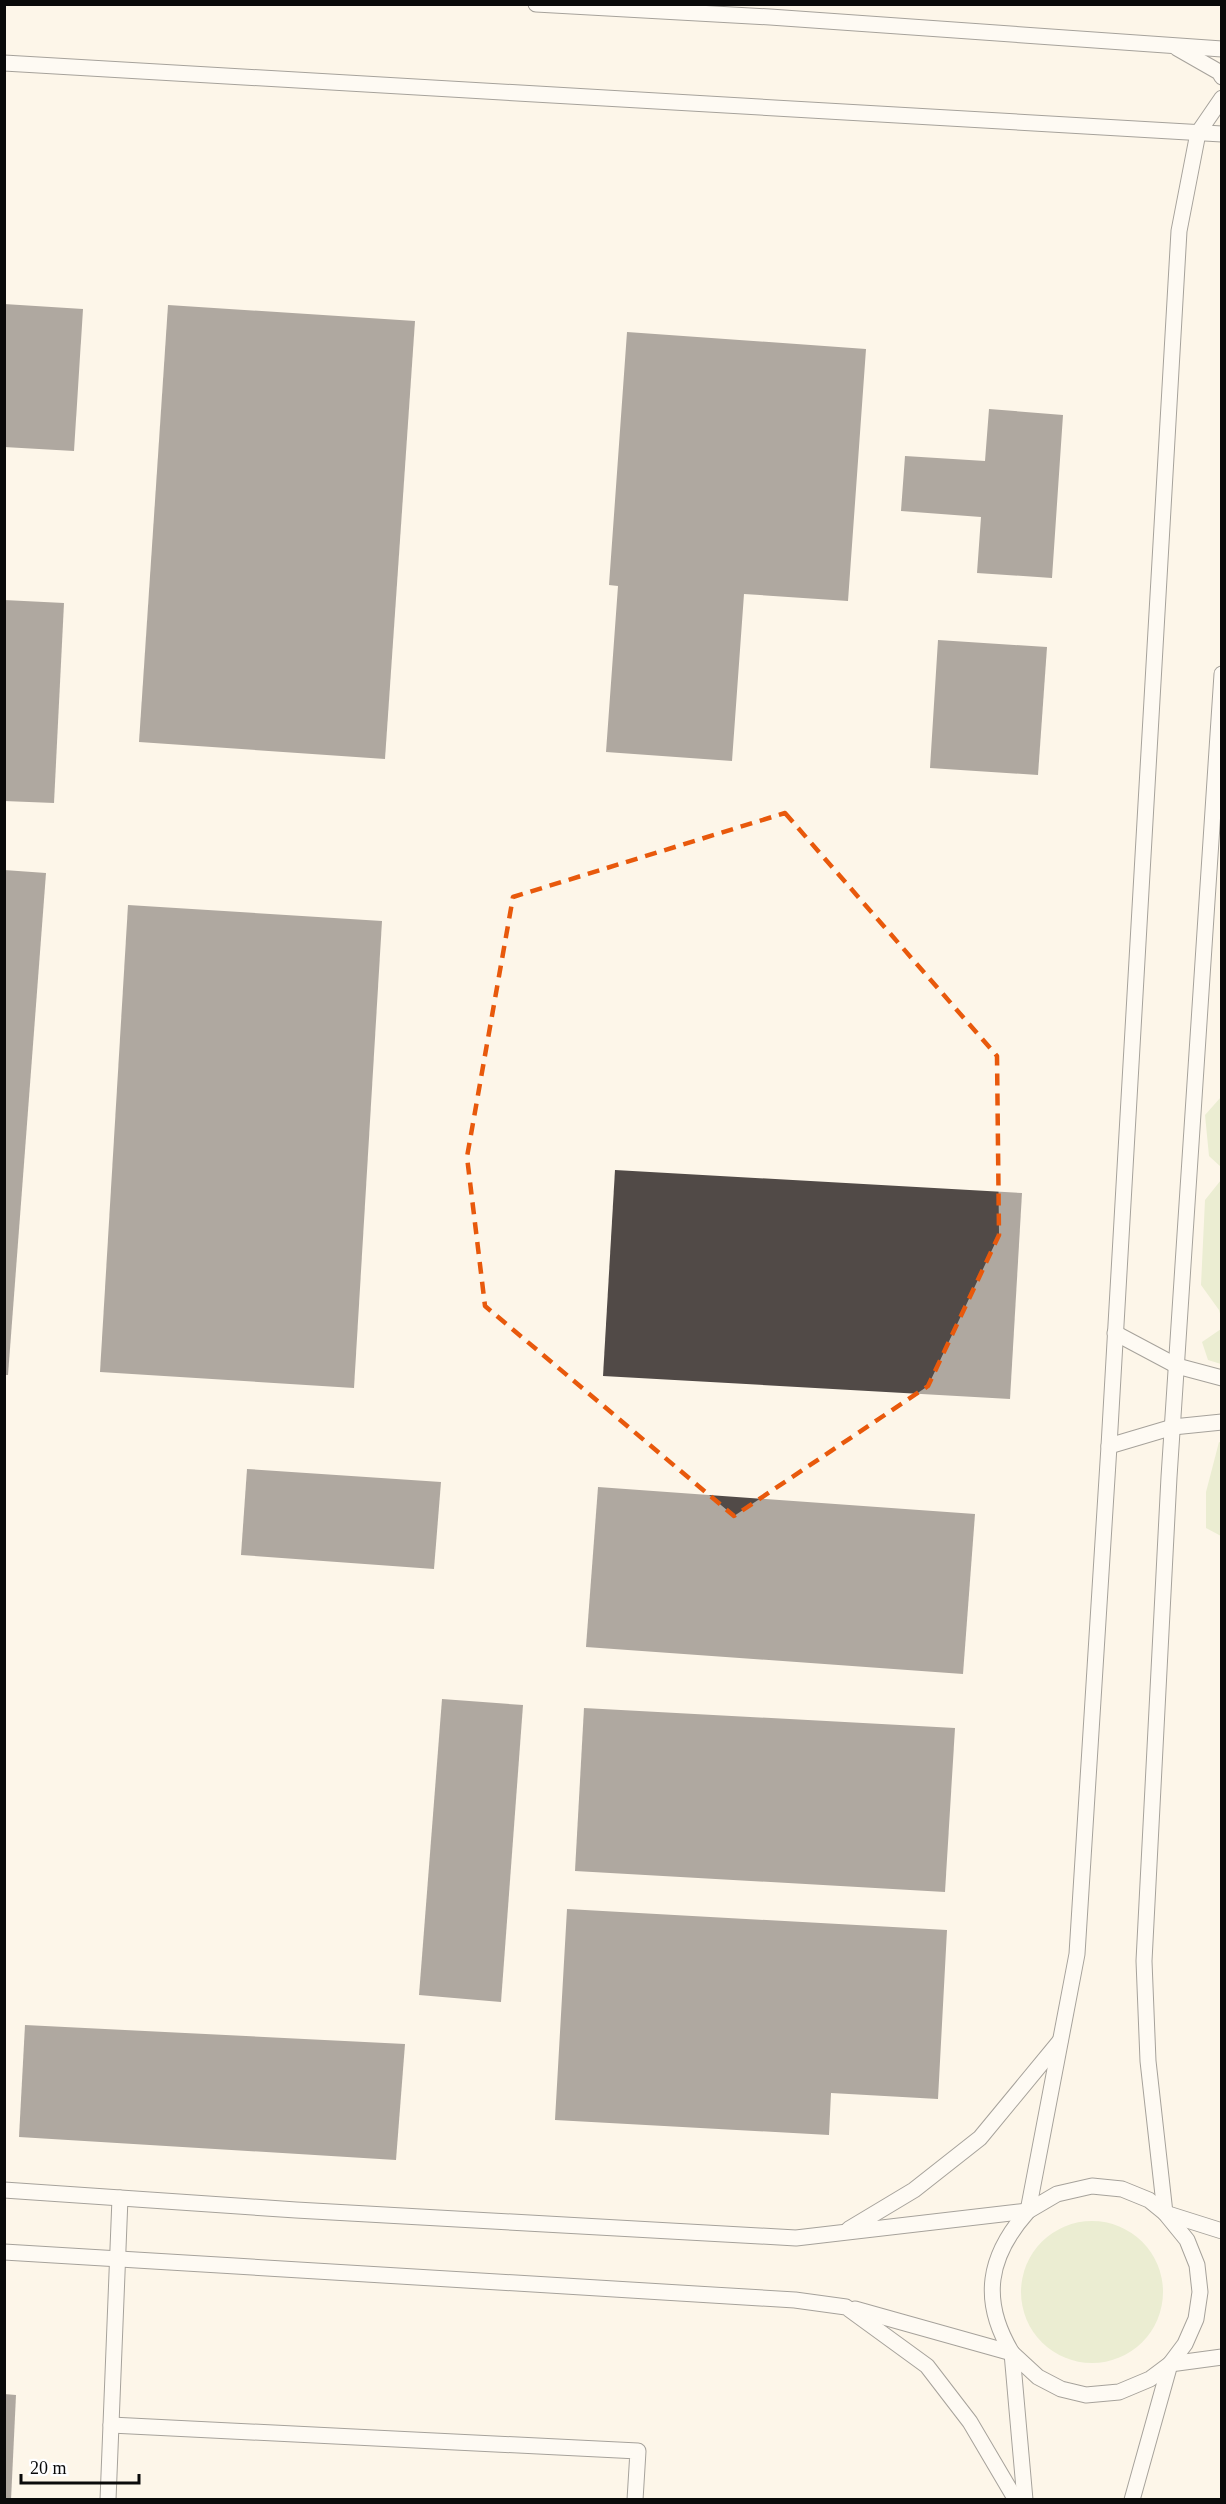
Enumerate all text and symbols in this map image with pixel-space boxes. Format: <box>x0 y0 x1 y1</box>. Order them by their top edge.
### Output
scale bar <box>21 2447 140 2485</box>
text: 20 m <box>30 2458 67 2478</box>

